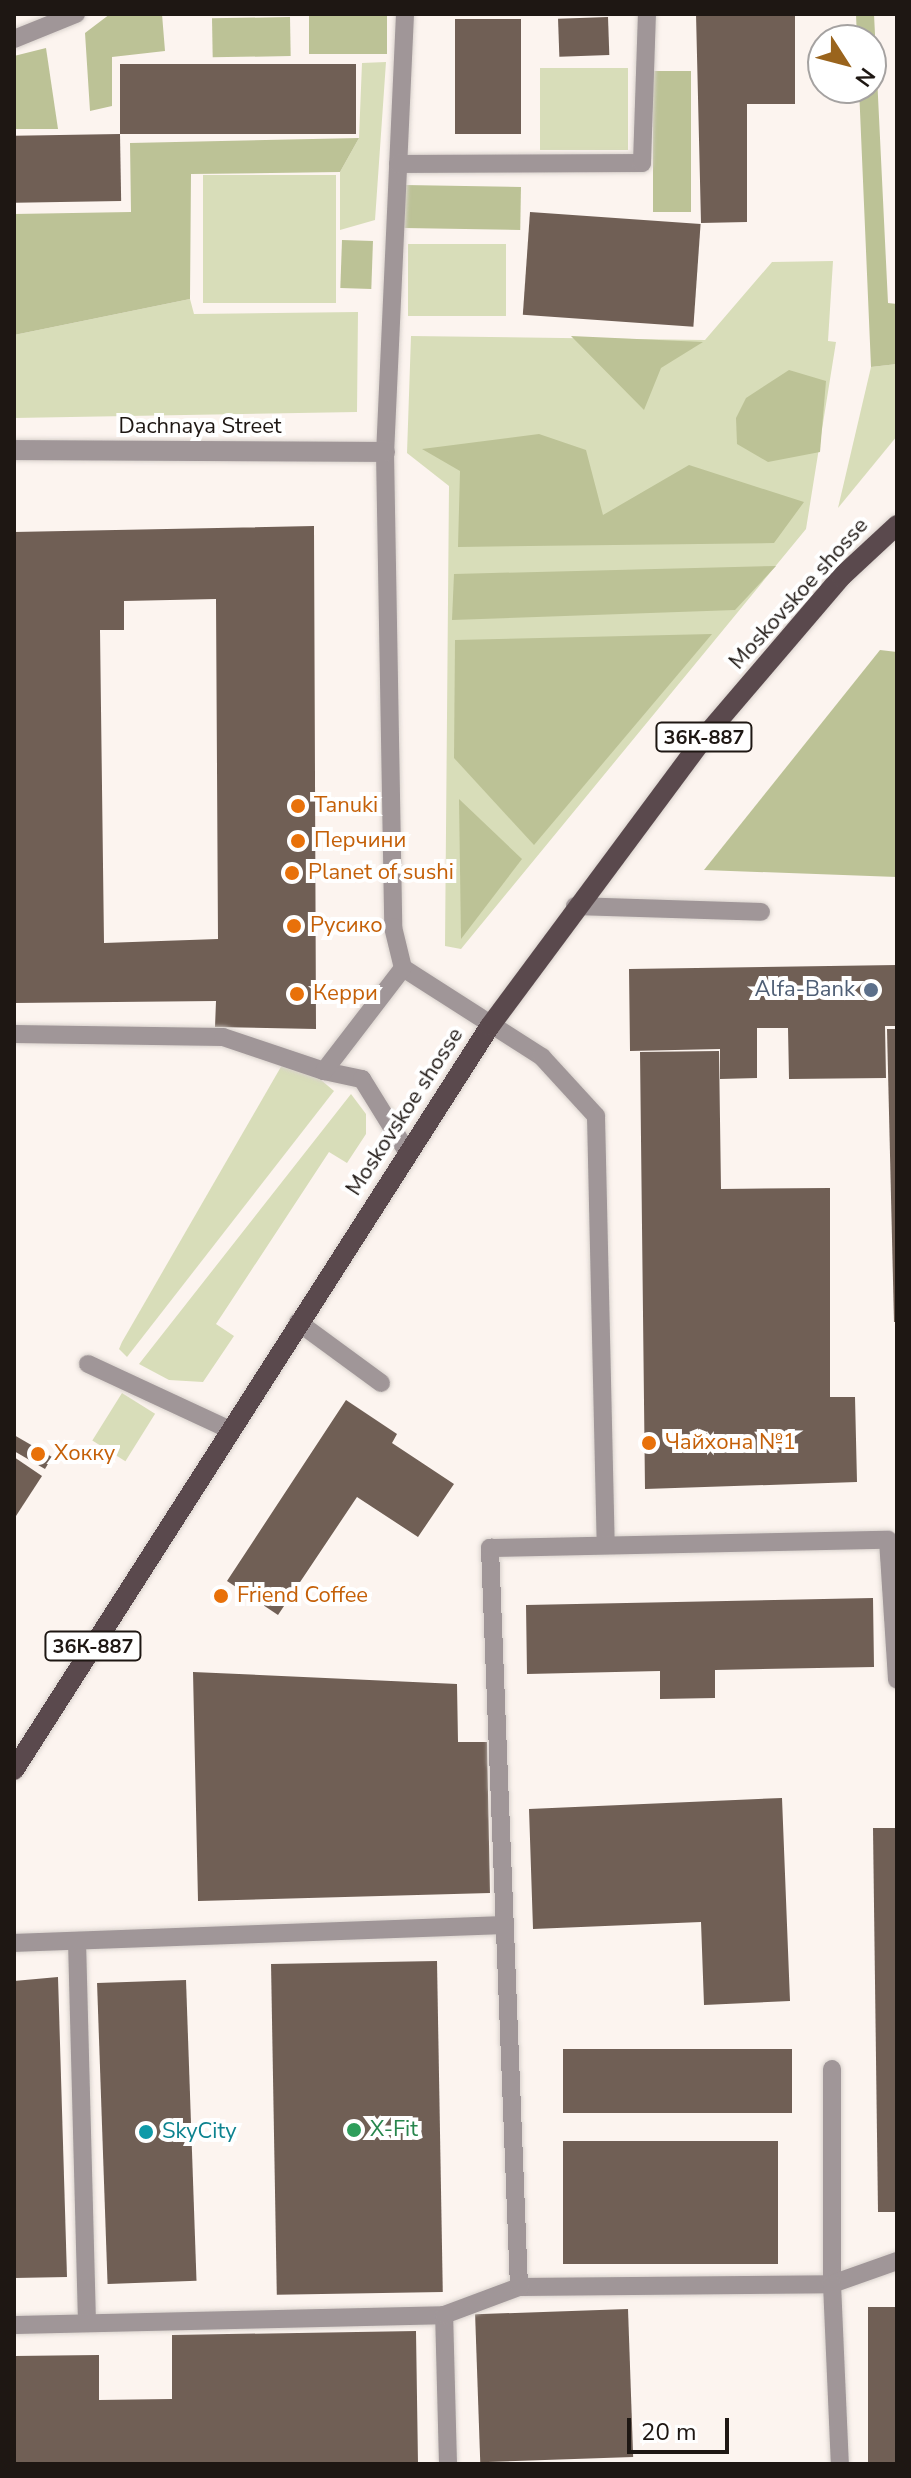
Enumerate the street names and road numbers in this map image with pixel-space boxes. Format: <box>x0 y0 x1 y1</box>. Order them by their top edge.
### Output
street label: Dachnaya Street <box>118 414 282 440</box>
street label: Moskovskoe shosse <box>724 513 874 675</box>
road number: 36К-887 <box>654 721 754 753</box>
street label: Moskovskoe shosse <box>341 1023 469 1201</box>
road number: 36К-887 <box>43 1630 143 1662</box>

